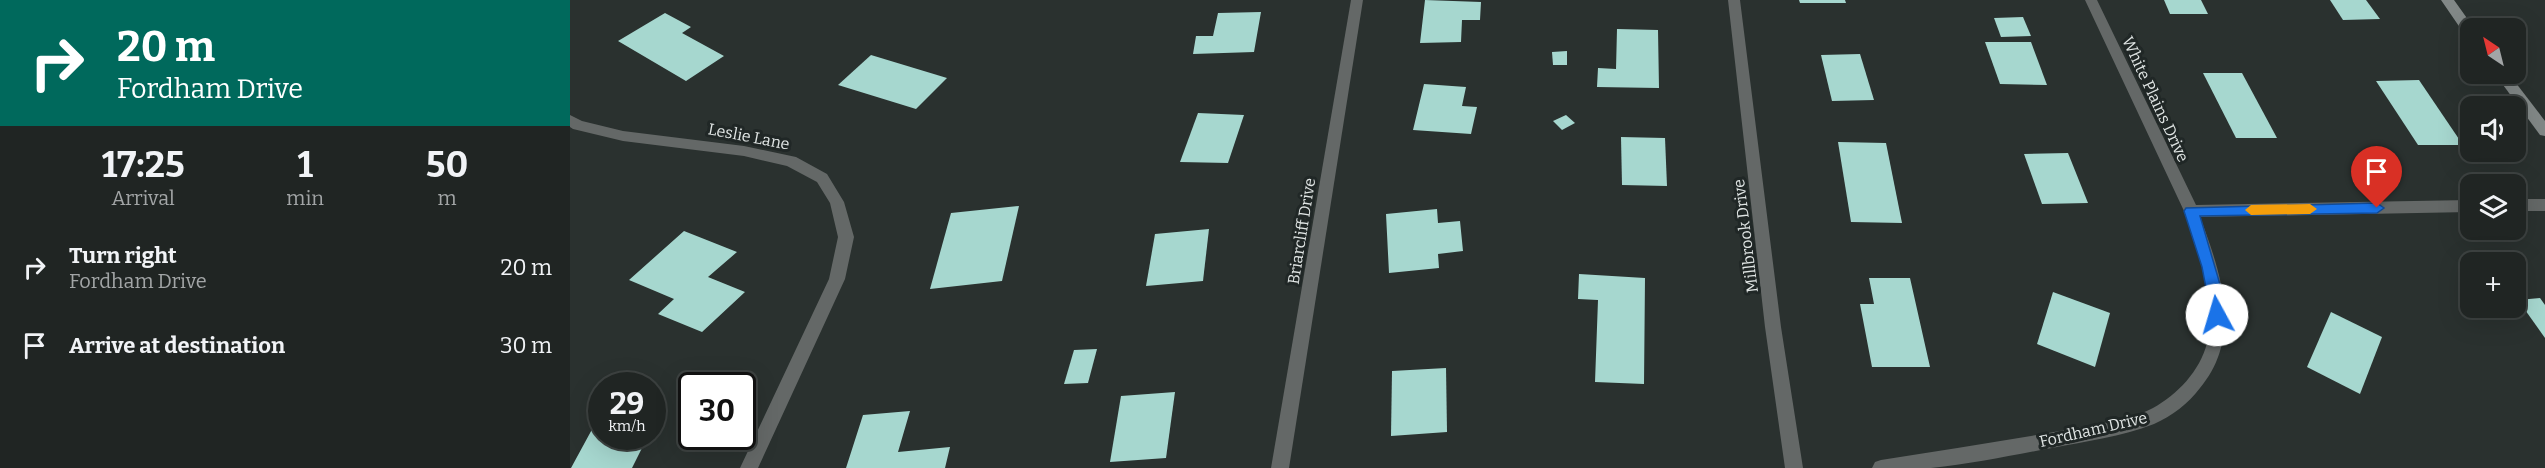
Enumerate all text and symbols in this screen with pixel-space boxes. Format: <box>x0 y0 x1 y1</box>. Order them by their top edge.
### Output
north arrow <box>2460 18 2526 84</box>
map controls <box>2460 18 2526 318</box>
text: 20 m <box>117 22 215 72</box>
icon: right <box>18 24 96 102</box>
street label: White Plains Drive <box>2118 34 2193 165</box>
text: Fordham Drive <box>117 73 303 105</box>
button: sound <box>2460 96 2526 162</box>
street label: Leslie Lane <box>707 119 791 154</box>
text: 17:25 <box>102 143 185 187</box>
text: 1 <box>297 143 313 187</box>
text: 50 <box>426 143 468 187</box>
pin <box>2351 146 2402 208</box>
icon: arrive <box>2360 155 2393 188</box>
button: layers <box>2460 174 2526 240</box>
street label: Briarcliff Drive <box>1284 176 1319 286</box>
street label: Millbrook Drive <box>1729 178 1762 294</box>
text: Arrival <box>111 186 175 210</box>
text: min <box>286 186 324 210</box>
text: m <box>437 186 457 210</box>
text: Turn right <box>69 242 177 269</box>
icon: right <box>18 251 51 284</box>
button: + <box>2460 252 2526 318</box>
text: 20 m <box>501 254 552 281</box>
text: Fordham Drive <box>69 269 207 293</box>
position arrow <box>2185 283 2249 347</box>
icon: arrive <box>18 329 51 362</box>
text: Arrive at destination <box>69 332 285 359</box>
text: 30 m <box>500 332 552 359</box>
speed limit sign: 30 <box>678 372 756 450</box>
text: 29 <box>610 386 644 422</box>
street label: Fordham Drive <box>2037 408 2149 451</box>
text: km/h <box>608 417 646 435</box>

